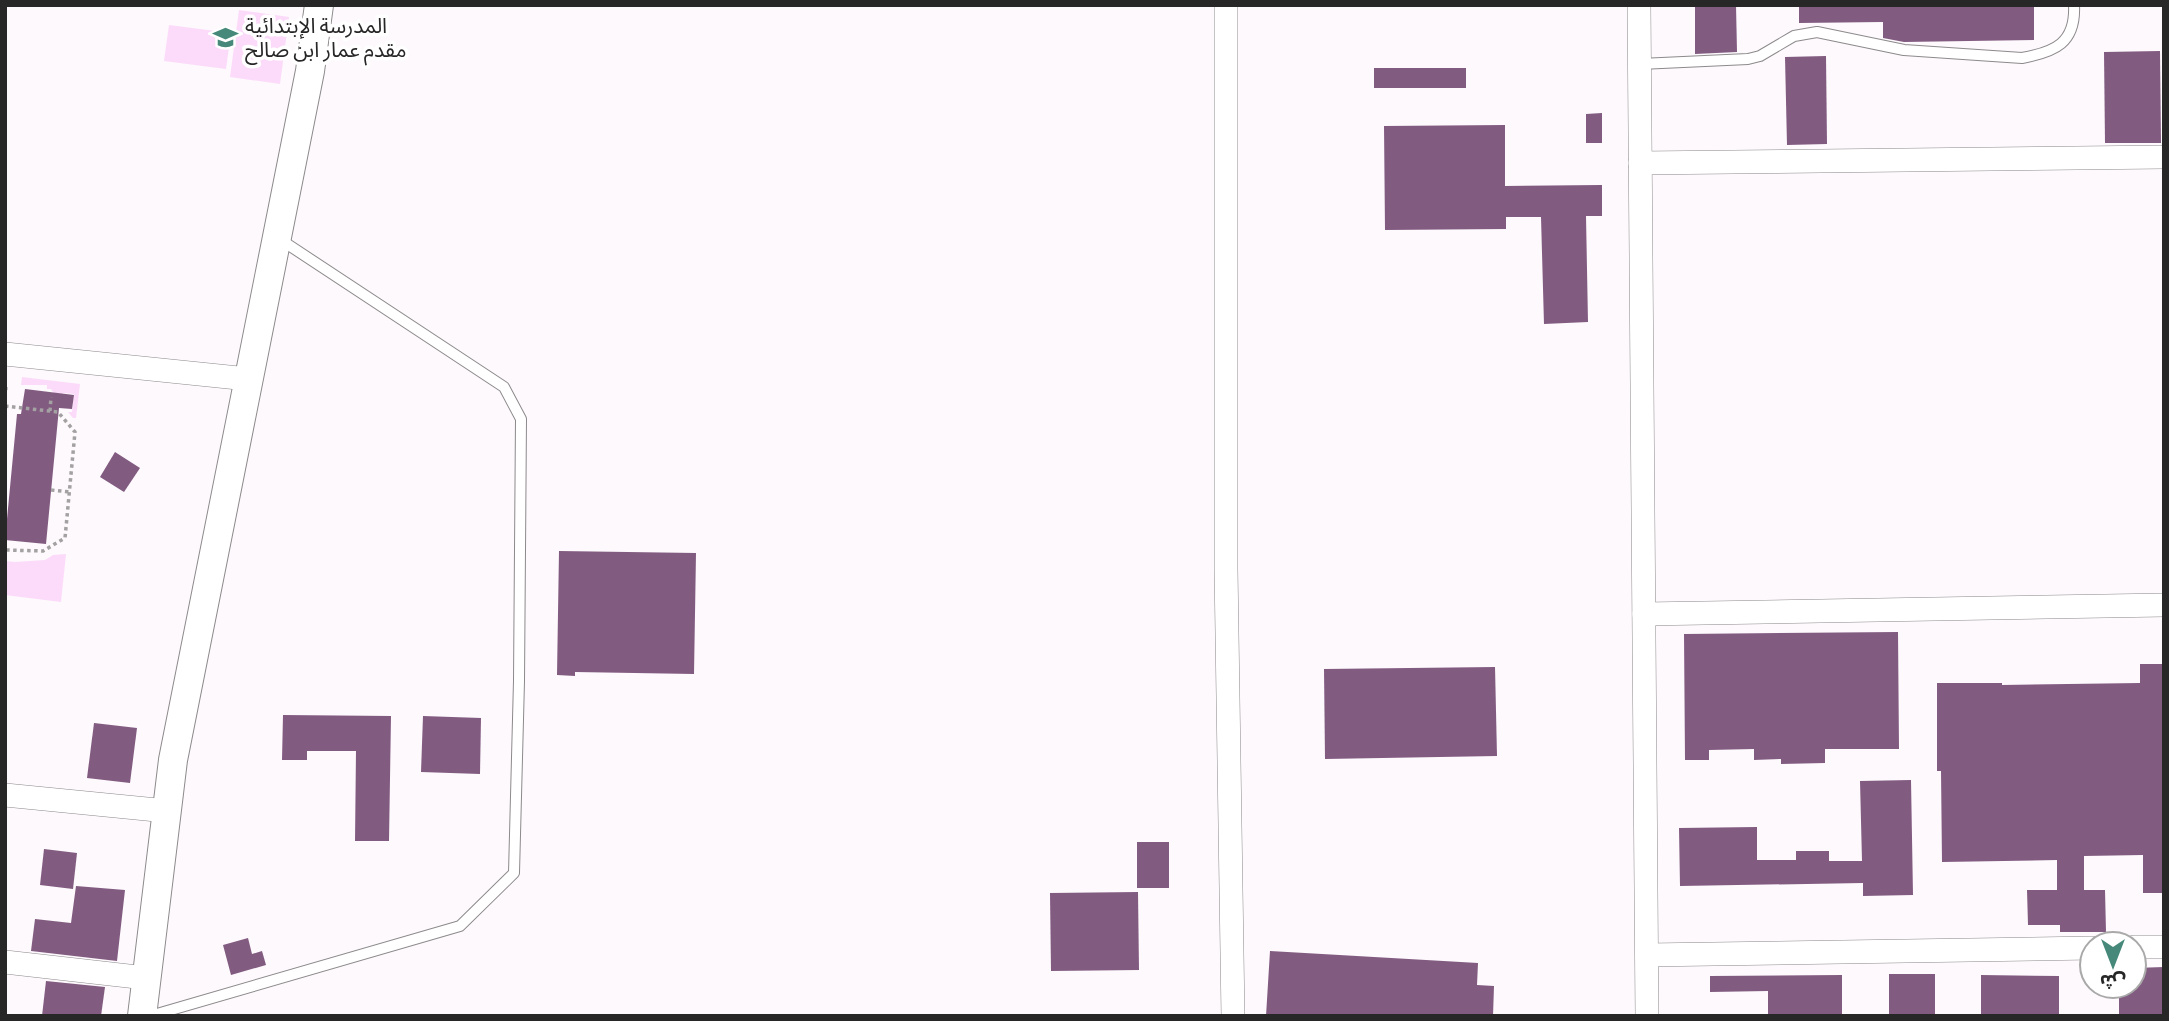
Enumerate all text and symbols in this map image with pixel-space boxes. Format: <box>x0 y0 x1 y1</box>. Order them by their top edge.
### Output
place label: المدرسة الإبتدائية مقدم عمار ابن صالح <box>245 12 406 66</box>
school or university icon: المدرسة الإبتدائية مقدم عمار ابن صالح <box>211 24 239 52</box>
north arrow <box>2078 930 2148 1000</box>
text: ش <box>2100 971 2126 994</box>

